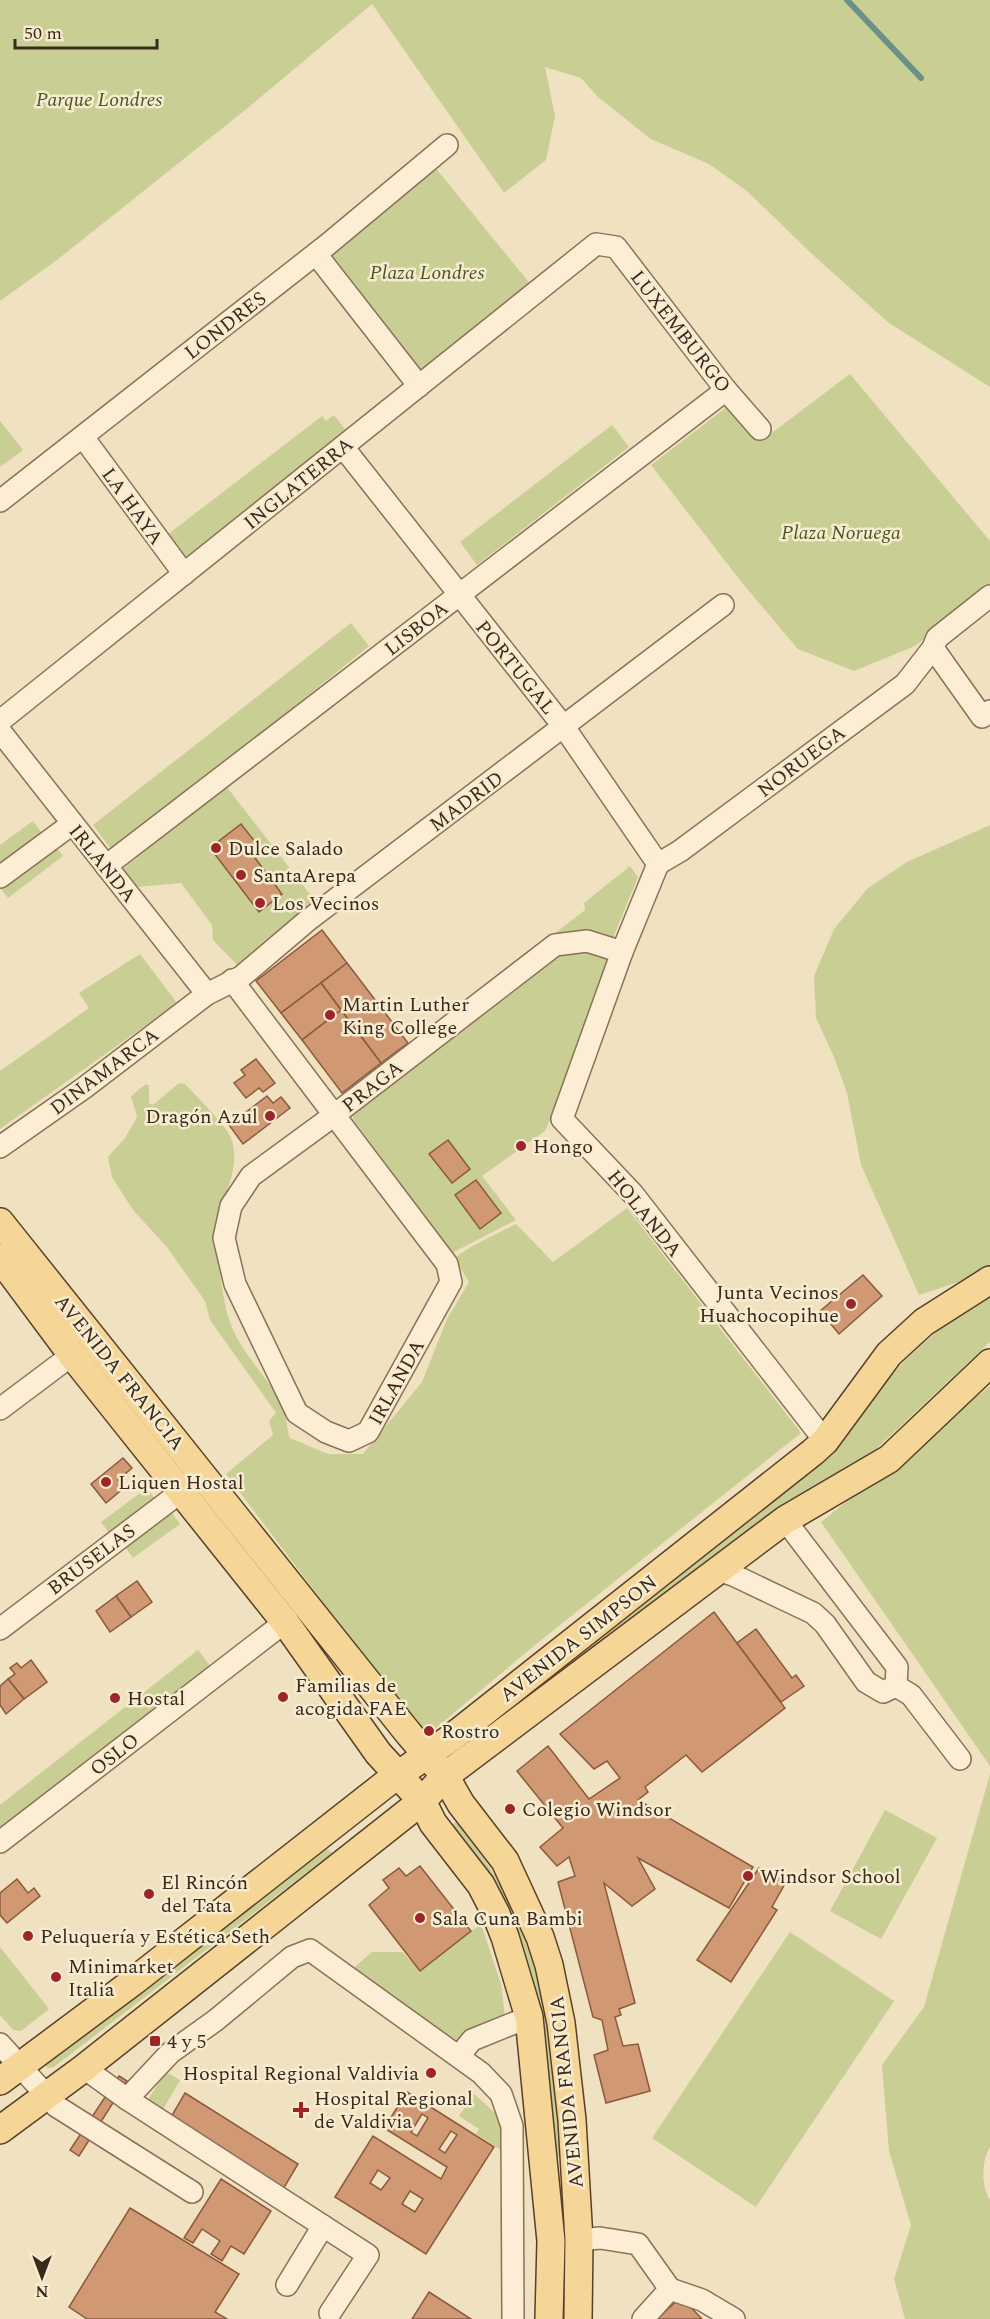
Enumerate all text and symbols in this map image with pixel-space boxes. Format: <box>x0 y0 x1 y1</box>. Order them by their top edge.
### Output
scale bar <box>15 12 158 50</box>
text: 50 m <box>24 20 62 47</box>
park label: Parque Londres <box>36 85 162 115</box>
park label: Plaza Londres <box>370 258 484 288</box>
street label: LUXEMBURGO <box>623 264 738 400</box>
street label: LONDRES <box>178 284 273 367</box>
street label: INGLATERRA <box>237 430 360 538</box>
street label: LA HAYA <box>94 462 171 552</box>
park label: Plaza Noruega <box>781 518 901 548</box>
street label: LISBOA <box>378 594 455 664</box>
street label: PORTUGAL <box>468 614 563 721</box>
street label: NORUEGA <box>751 718 852 805</box>
street label: MADRID <box>423 764 510 840</box>
street label: IRLANDA <box>61 818 143 910</box>
place label: Dulce Salado <box>228 834 343 864</box>
marker: Dulce Salado <box>209 841 223 855</box>
place label: SantaArepa <box>253 861 356 891</box>
marker: SantaArepa <box>234 868 248 882</box>
place label: Los Vecinos <box>272 889 379 919</box>
marker: Los Vecinos <box>253 896 267 910</box>
place label: Martin Luther King College <box>342 990 469 1043</box>
marker: Martin Luther King College <box>323 1008 337 1022</box>
street label: DINAMARCA <box>44 1021 166 1123</box>
street label: PRAGA <box>336 1053 410 1120</box>
place label: Dragón Azul <box>145 1102 258 1132</box>
marker: Dragón Azul <box>263 1109 277 1123</box>
place label: Hongo <box>533 1132 593 1162</box>
marker: Hongo <box>514 1139 528 1153</box>
street label: HOLANDA <box>599 1163 689 1264</box>
place label: Junta Vecinos Huachocopihue <box>699 1278 839 1331</box>
street label: AVENIDA FRANCIA <box>47 1288 192 1457</box>
marker: Junta Vecinos Huachocopihue <box>844 1297 858 1311</box>
street label: IRLANDA <box>361 1334 433 1431</box>
place label: Liquen Hostal <box>118 1468 244 1498</box>
marker: Liquen Hostal <box>99 1475 113 1489</box>
street label: BRUSELAS <box>41 1517 142 1603</box>
street label: AVENIDA SIMPSON <box>493 1568 664 1710</box>
place label: Familias de acogida FAE <box>295 1671 407 1724</box>
place label: Hostal <box>127 1684 185 1714</box>
marker: Familias de acogida FAE <box>276 1690 290 1704</box>
marker: Hostal <box>108 1691 122 1705</box>
place label: Rostro <box>441 1717 499 1747</box>
marker: Rostro <box>422 1724 436 1738</box>
street label: OSLO <box>83 1726 146 1784</box>
place label: Colegio Windsor <box>522 1795 672 1825</box>
marker: Colegio Windsor <box>503 1802 517 1816</box>
place label: Windsor School <box>760 1862 901 1892</box>
place label: El Rincón del Tata <box>161 1868 248 1921</box>
marker: Windsor School <box>741 1869 755 1883</box>
marker: El Rincón del Tata <box>142 1887 156 1901</box>
place label: Sala Cuna Bambi <box>432 1904 583 1934</box>
marker: Sala Cuna Bambi <box>413 1911 427 1925</box>
place label: Peluquería y Estética Seth <box>40 1922 270 1952</box>
marker: Peluquería y Estética Seth <box>21 1929 35 1943</box>
place label: Minimarket Italia <box>68 1952 174 2005</box>
marker: Minimarket Italia <box>49 1970 63 1984</box>
street label: AVENIDA FRANCIA <box>542 1994 592 2190</box>
place label: 4 y 5 <box>167 2027 207 2057</box>
marker: 4 y 5 <box>148 2034 162 2048</box>
place label: Hospital Regional Valdivia <box>183 2059 419 2089</box>
marker: Hospital Regional Valdivia <box>424 2066 438 2080</box>
place label: Hospital Regional de Valdivia <box>314 2084 473 2137</box>
marker: Hospital Regional de Valdivia <box>292 2101 310 2119</box>
north arrow <box>12 2247 72 2307</box>
text: N <box>35 2279 49 2303</box>

